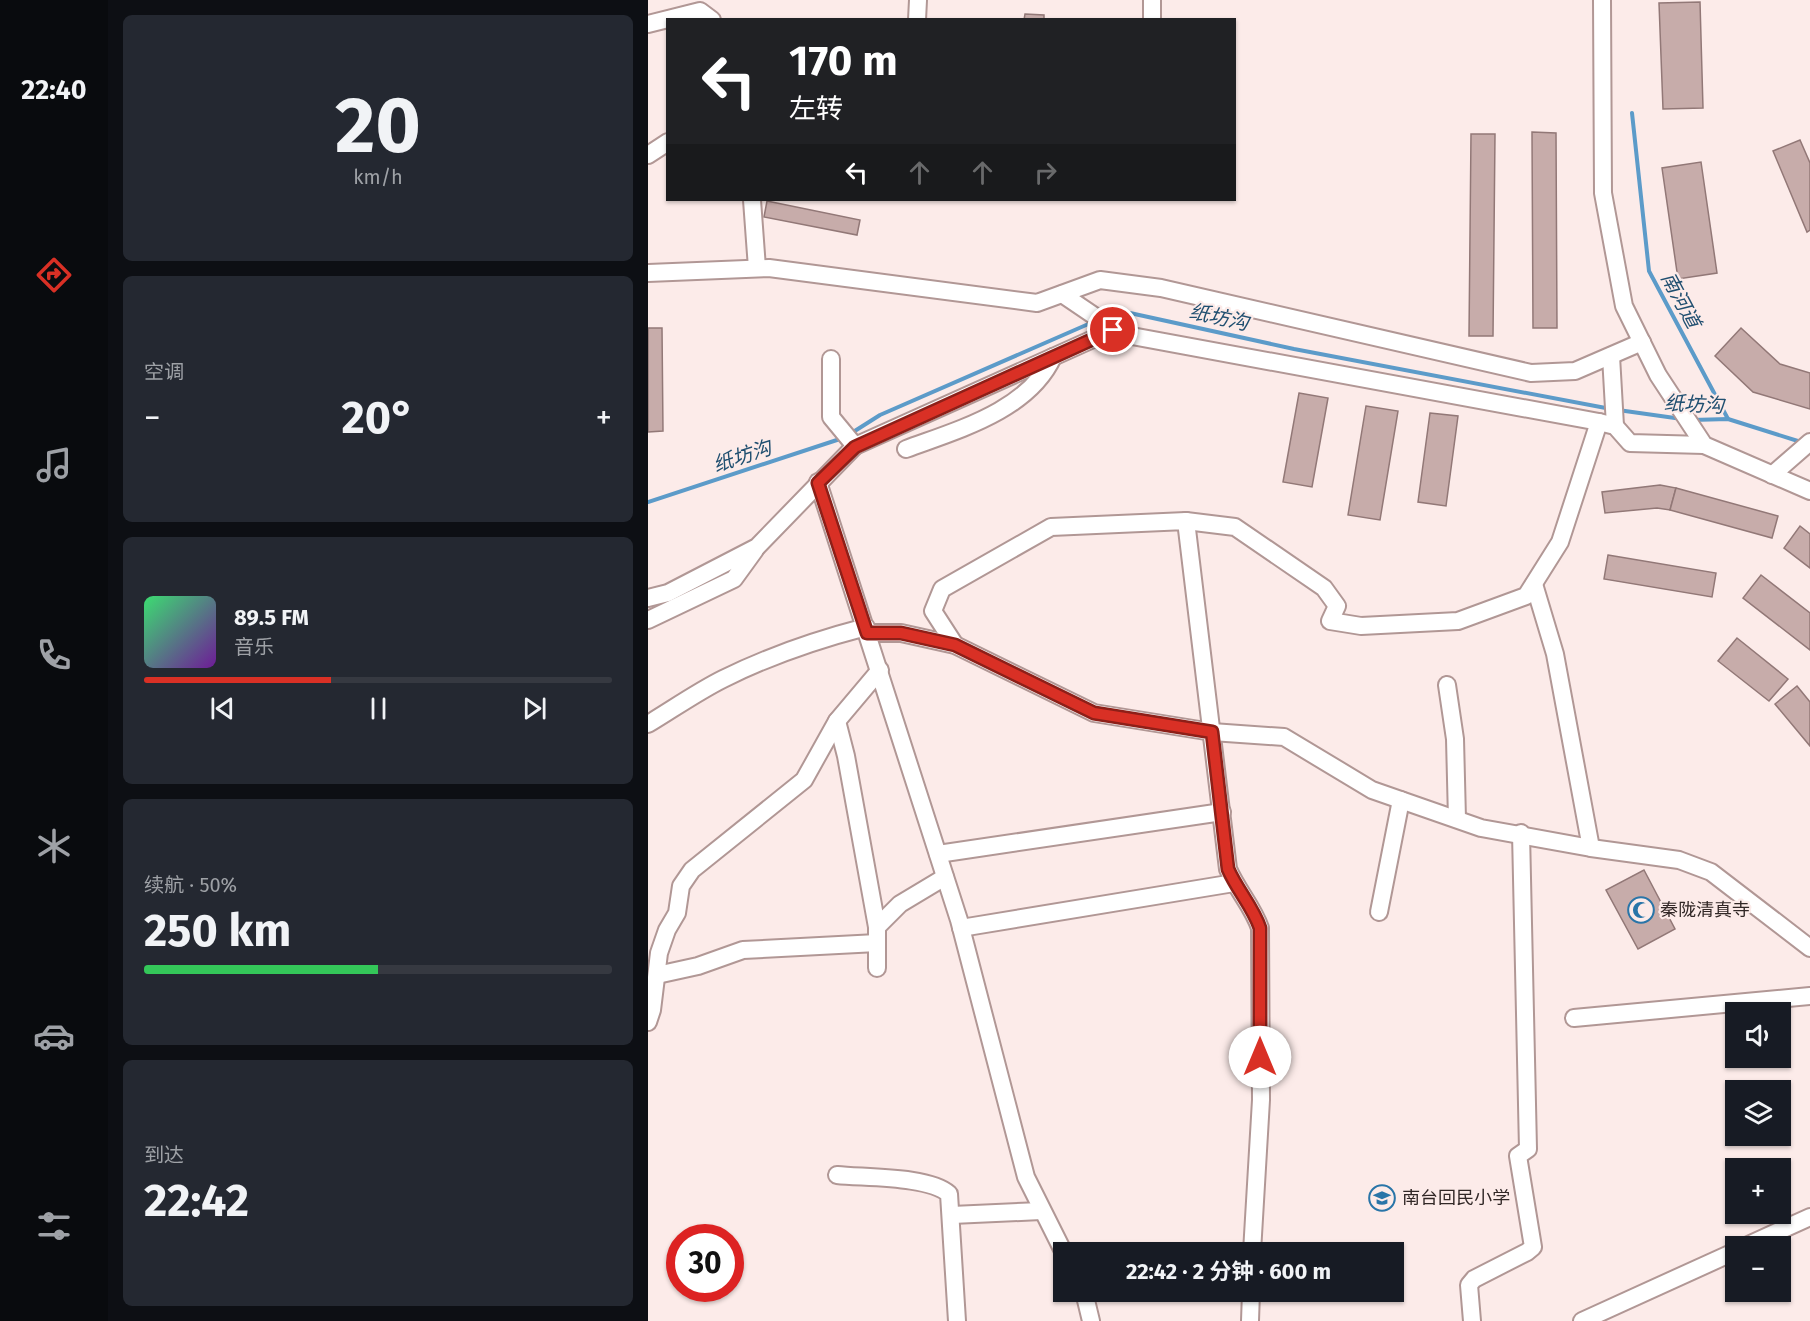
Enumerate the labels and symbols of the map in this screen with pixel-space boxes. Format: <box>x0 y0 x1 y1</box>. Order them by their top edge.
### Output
water label: 南河道 <box>1656 268 1707 335</box>
water label: 纸坊沟 <box>1187 299 1253 335</box>
pin <box>1087 304 1138 355</box>
water label: 纸坊沟 <box>1663 390 1727 418</box>
water label: 纸坊沟 <box>710 435 776 477</box>
mosque icon: 秦陇清真寺 <box>1626 895 1656 925</box>
place label: 秦陇清真寺 <box>1660 899 1750 921</box>
position arrow <box>1228 1025 1292 1089</box>
school or university icon: 南台回民小学 <box>1367 1183 1397 1213</box>
place label: 南台回民小学 <box>1402 1187 1510 1209</box>
speed limit sign: 30 <box>666 1224 744 1302</box>

